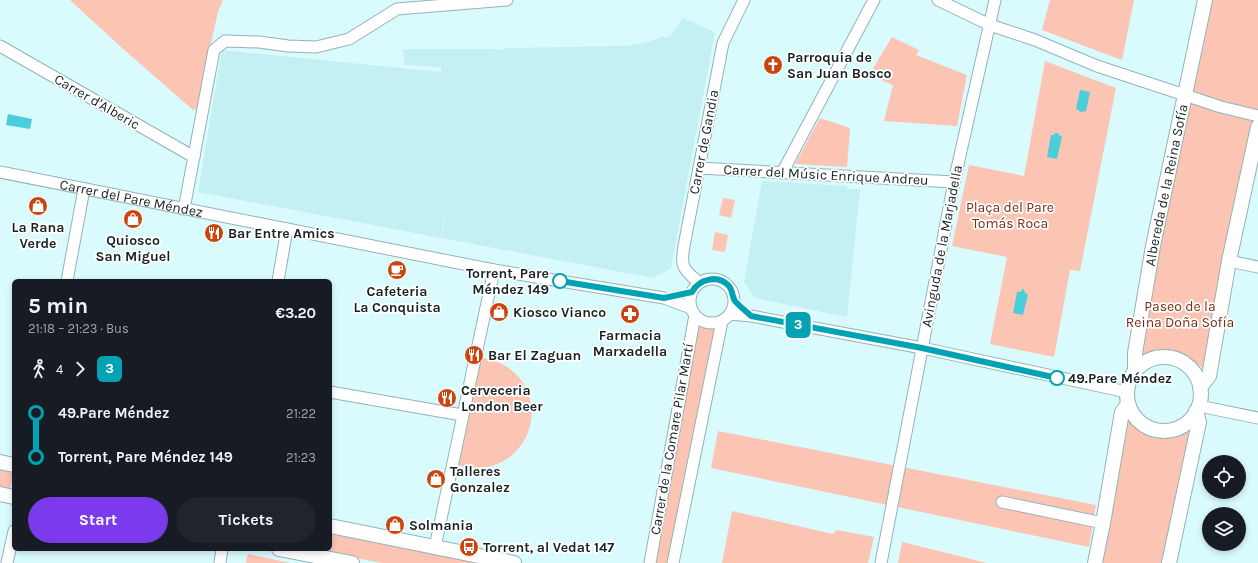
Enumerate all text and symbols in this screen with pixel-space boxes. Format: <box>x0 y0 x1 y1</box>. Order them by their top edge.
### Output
place label: Parroquia de San Juan Bosco <box>787 49 892 82</box>
church icon: Parroquia de San Juan Bosco <box>762 54 784 76</box>
street label: Carrer d'Alberic <box>51 71 143 133</box>
street label: Carrer de Gandia <box>686 88 722 196</box>
street label: Albereda de la Reina Sofía <box>1141 102 1191 267</box>
street label: Carrer del Músic Enrique Andreu <box>723 161 929 189</box>
street label: Avinguda de la Marjadella <box>918 164 966 328</box>
street label: Carrer del Pare Méndez <box>58 176 204 221</box>
shop icon: La Rana Verde <box>27 195 49 217</box>
park label: Plaça del Pare Tomás Roca <box>966 199 1054 232</box>
shop icon: Quiosco San Miguel <box>122 208 144 230</box>
place label: La Rana Verde <box>12 219 64 252</box>
restaurant icon: Bar Entre Amics <box>203 222 225 244</box>
place label: Bar Entre Amics <box>228 225 335 242</box>
place label: Quiosco San Miguel <box>96 232 170 265</box>
cafe icon: Cafeteria La Conquista <box>386 259 408 281</box>
place label: Torrent, Pare Méndez 149 <box>466 265 549 298</box>
marker: Torrent, Pare Méndez 149 <box>552 273 568 289</box>
place label: Cafeteria La Conquista <box>353 283 441 316</box>
text: 5 min <box>28 293 88 319</box>
park label: Paseo de la Reina Doña Sofía <box>1126 298 1234 331</box>
shop icon: Kiosco Vianco <box>488 301 510 323</box>
pharmacy icon: Farmacia Marxadella <box>619 303 641 325</box>
text: €3.20 <box>275 304 316 322</box>
place label: Kiosco Vianco <box>513 304 606 321</box>
line badge: 3 <box>785 312 811 338</box>
text: 3 <box>794 316 802 333</box>
text: 21:18 – 21:23 · Bus <box>28 321 129 336</box>
place label: Farmacia Marxadella <box>593 327 667 360</box>
street label: Carrer de la Comare Pilar Martí <box>647 341 697 536</box>
restaurant icon: Bar El Zaguan <box>463 344 485 366</box>
place label: Bar El Zaguan <box>488 347 581 364</box>
icon: walk <box>28 358 50 380</box>
icon: forward <box>69 358 91 380</box>
text: 3 <box>105 360 114 377</box>
text: 4 <box>56 362 63 377</box>
marker: 49.Pare Méndez <box>1049 370 1065 386</box>
place label: 49.Pare Méndez <box>1068 370 1172 387</box>
place label: Cerveceria London Beer <box>461 382 543 415</box>
restaurant icon: Cerveceria London Beer <box>436 387 458 409</box>
text: 49.Pare Méndez <box>58 404 169 422</box>
text: 21:22 <box>286 406 316 421</box>
text: Torrent, Pare Méndez 149 <box>58 448 233 466</box>
text: 21:23 <box>286 450 316 465</box>
map controls <box>1202 455 1246 551</box>
button: locate <box>1202 455 1246 499</box>
place label: Talleres Gonzalez <box>450 463 510 496</box>
shop icon: Talleres Gonzalez <box>425 468 447 490</box>
button: Start <box>28 497 168 543</box>
button: Tickets <box>176 497 316 543</box>
button: layers <box>1202 507 1246 551</box>
shop icon: Solmania <box>384 514 406 536</box>
place label: Solmania <box>409 517 473 534</box>
bus stop icon: Torrent, al Vedat 147 <box>458 536 480 558</box>
place label: Torrent, al Vedat 147 <box>483 539 614 556</box>

